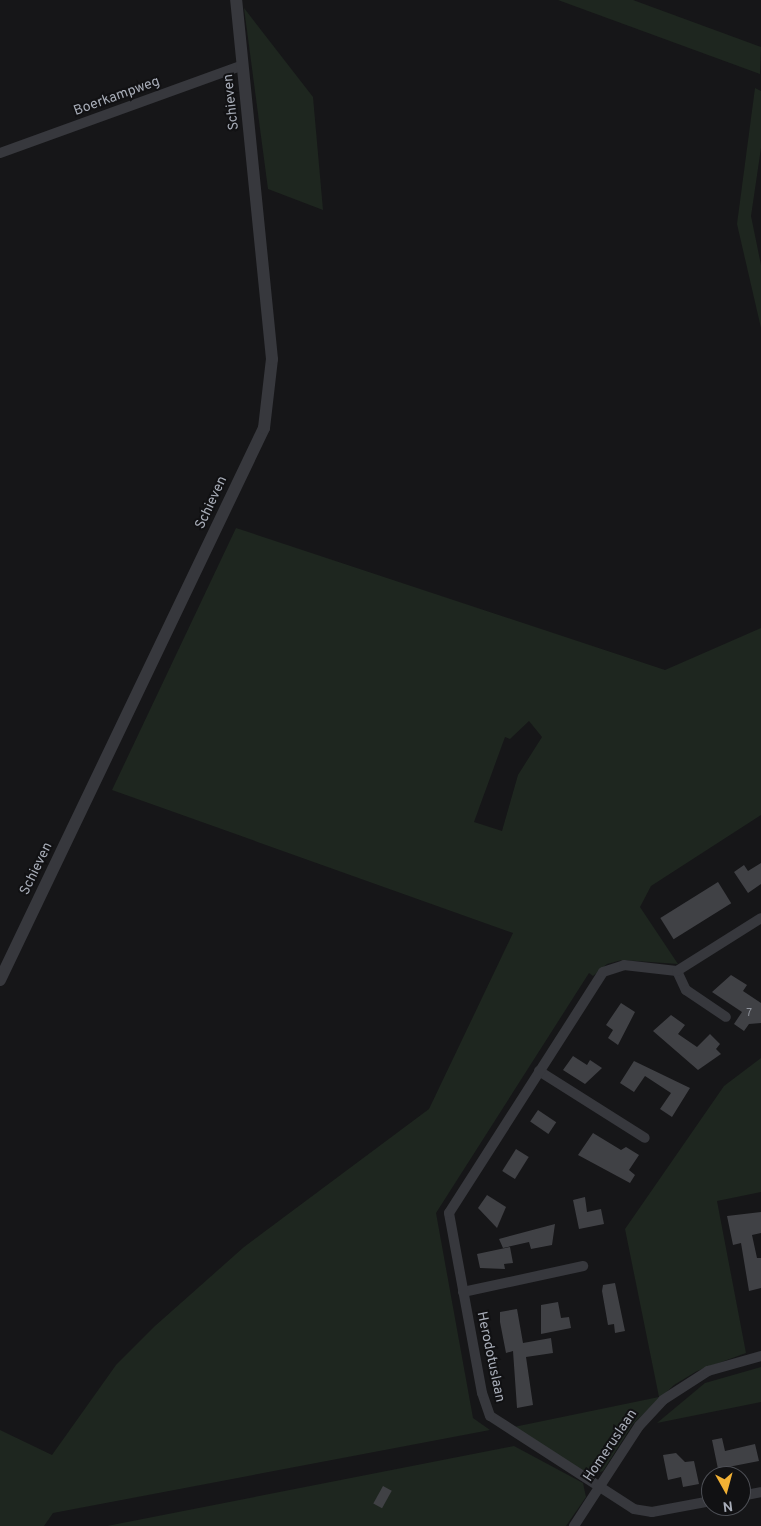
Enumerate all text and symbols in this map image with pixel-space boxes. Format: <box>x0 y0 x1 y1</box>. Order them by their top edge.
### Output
street label: Schieven <box>221 73 243 131</box>
street label: Boerkampweg <box>72 74 162 120</box>
street label: Schieven <box>192 474 232 532</box>
street label: Schieven <box>17 840 57 898</box>
house number: 7 <box>746 1006 752 1020</box>
street label: Herodotuslaan <box>472 1310 508 1404</box>
street label: Homeruslaan <box>581 1407 641 1485</box>
north arrow <box>701 1466 751 1516</box>
text: N <box>722 1496 734 1514</box>

